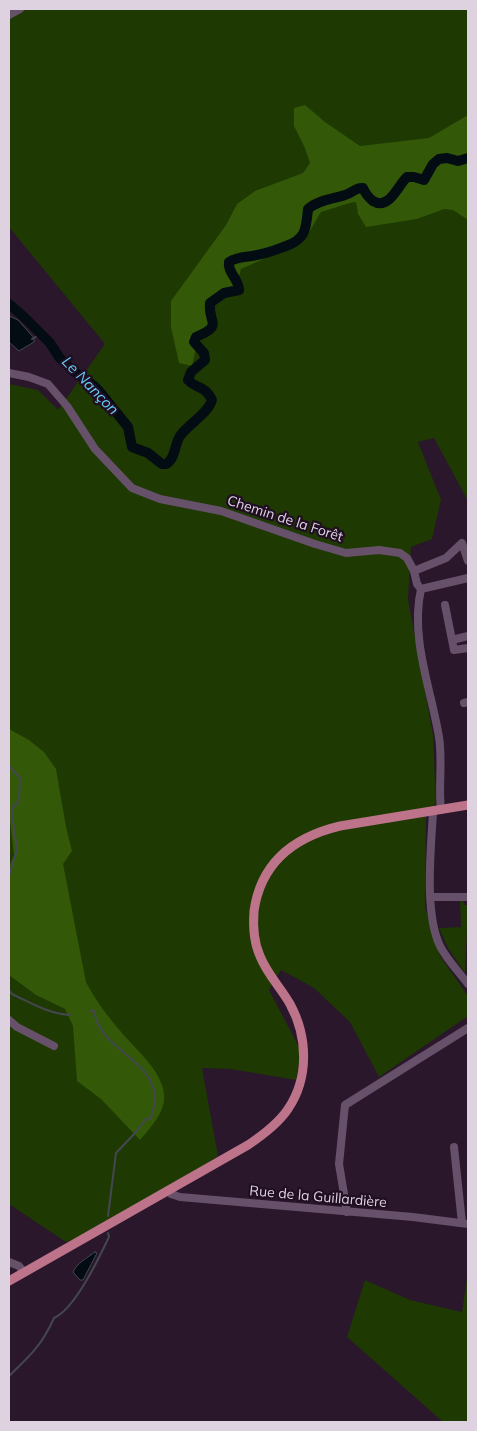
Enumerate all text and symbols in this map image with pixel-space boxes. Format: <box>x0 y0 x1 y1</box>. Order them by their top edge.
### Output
water label: Le Nançon <box>58 353 122 419</box>
street label: Chemin de la Forêt <box>225 492 345 546</box>
street label: Rue de la Guillardière <box>249 1183 387 1211</box>

